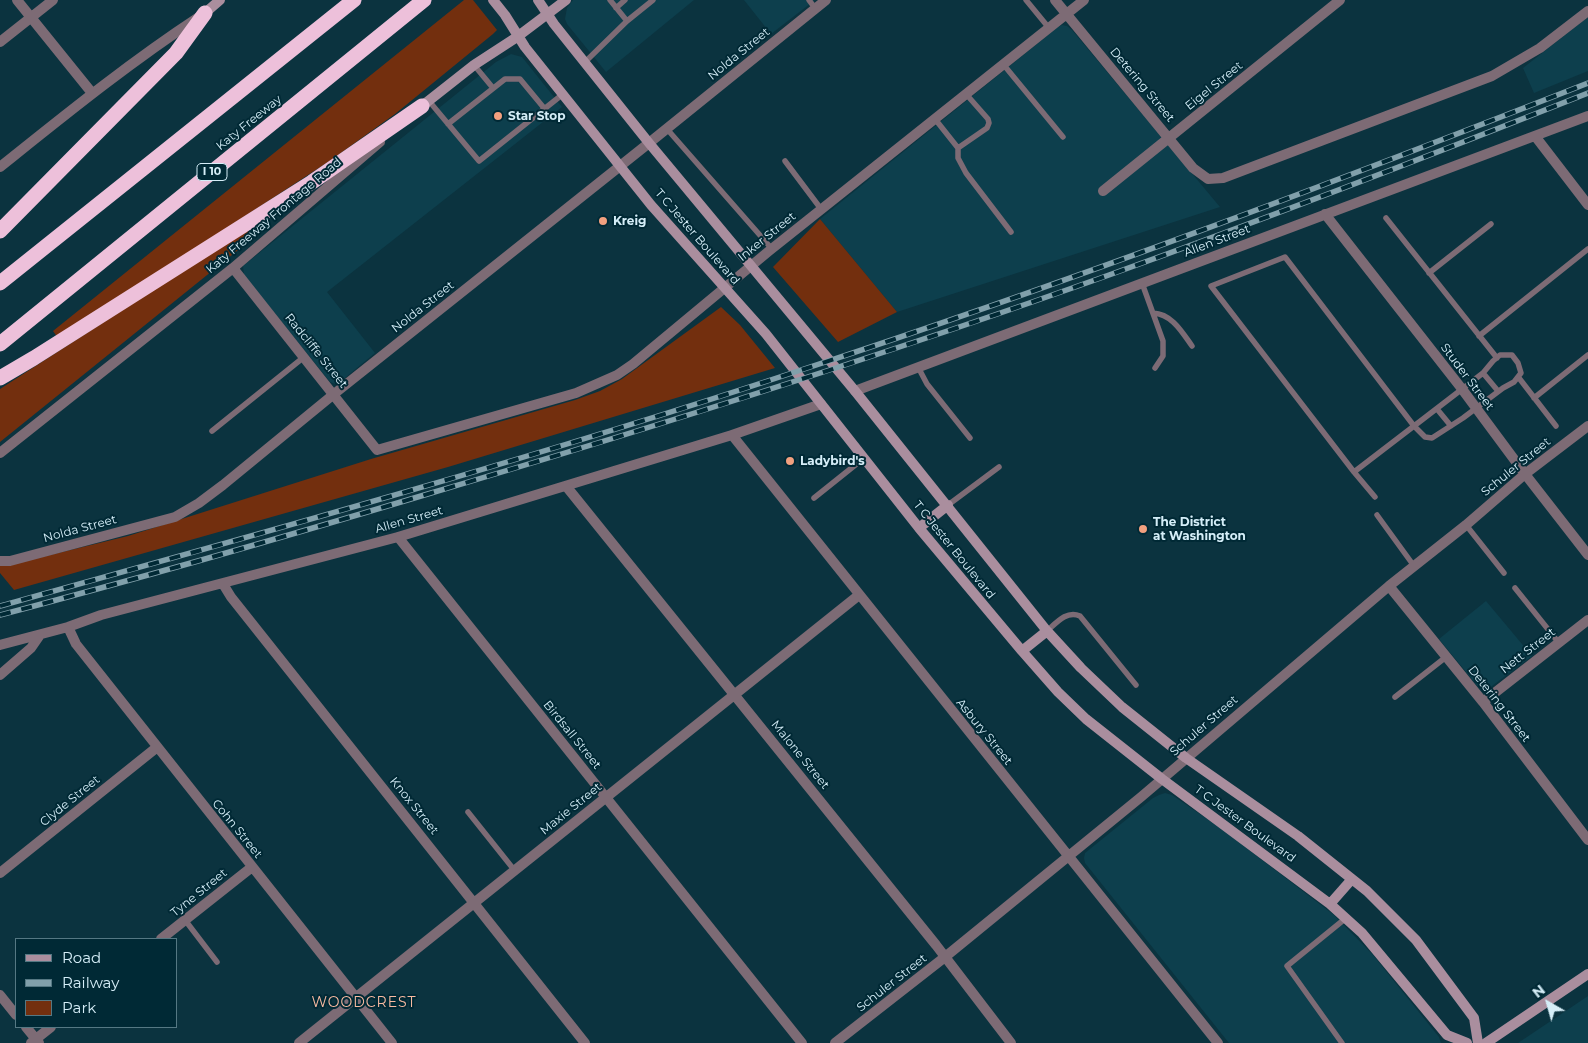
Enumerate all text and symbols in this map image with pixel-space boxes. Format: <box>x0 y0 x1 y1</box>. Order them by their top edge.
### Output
street label: Nolda Street <box>705 25 773 83</box>
street label: Detering Street <box>1107 45 1177 125</box>
street label: Eigel Street <box>1183 59 1245 113</box>
street label: Katy Freeway <box>213 92 285 154</box>
place label: Star Stop <box>508 109 565 123</box>
marker: Star Stop <box>492 110 504 122</box>
street label: Katy Freeway Frontage Road <box>203 155 345 277</box>
road number: I 10 <box>197 163 227 180</box>
street label: T C Jester Boulevard <box>652 186 742 288</box>
street label: Inker Street <box>735 209 799 265</box>
place label: Kreig <box>613 214 646 228</box>
marker: Kreig <box>597 215 609 227</box>
street label: Allen Street <box>1182 222 1252 260</box>
street label: Nolda Street <box>389 278 457 336</box>
street label: Radcliffe Street <box>282 311 350 391</box>
street label: Studer Street <box>1437 341 1497 413</box>
street label: Schuler Street <box>1478 435 1554 499</box>
place label: Ladybird's <box>800 454 865 468</box>
marker: Ladybird's <box>784 455 796 467</box>
street label: T C Jester Boulevard <box>910 498 998 602</box>
street label: Allen Street <box>373 503 445 537</box>
street label: Nolda Street <box>42 512 118 546</box>
place label: The District at Washington <box>1153 515 1246 543</box>
marker: The District at Washington <box>1137 523 1149 535</box>
street label: Nett Street <box>1498 625 1558 677</box>
street label: Detering Street <box>1465 663 1533 745</box>
street label: Schuler Street <box>1167 693 1241 759</box>
street label: Asbury Street <box>953 696 1015 768</box>
street label: Birdsall Street <box>540 698 604 772</box>
street label: Malone Street <box>768 718 832 792</box>
street label: Clyde Street <box>37 772 103 830</box>
street label: Knox Street <box>386 774 442 838</box>
street label: Maxie Street <box>537 780 605 838</box>
street label: T C Jester Boulevard <box>1192 782 1298 866</box>
street label: Cohn Street <box>209 797 265 861</box>
street label: Tyne Street <box>168 866 230 920</box>
legend <box>15 938 178 1028</box>
text: Road <box>62 948 101 967</box>
street label: Schuler Street <box>854 951 930 1015</box>
text: Railway <box>62 973 119 992</box>
north arrow <box>1523 978 1573 1028</box>
text: N <box>1529 981 1549 1002</box>
district label: WOODCREST <box>310 995 418 1011</box>
text: Park <box>62 998 96 1017</box>

